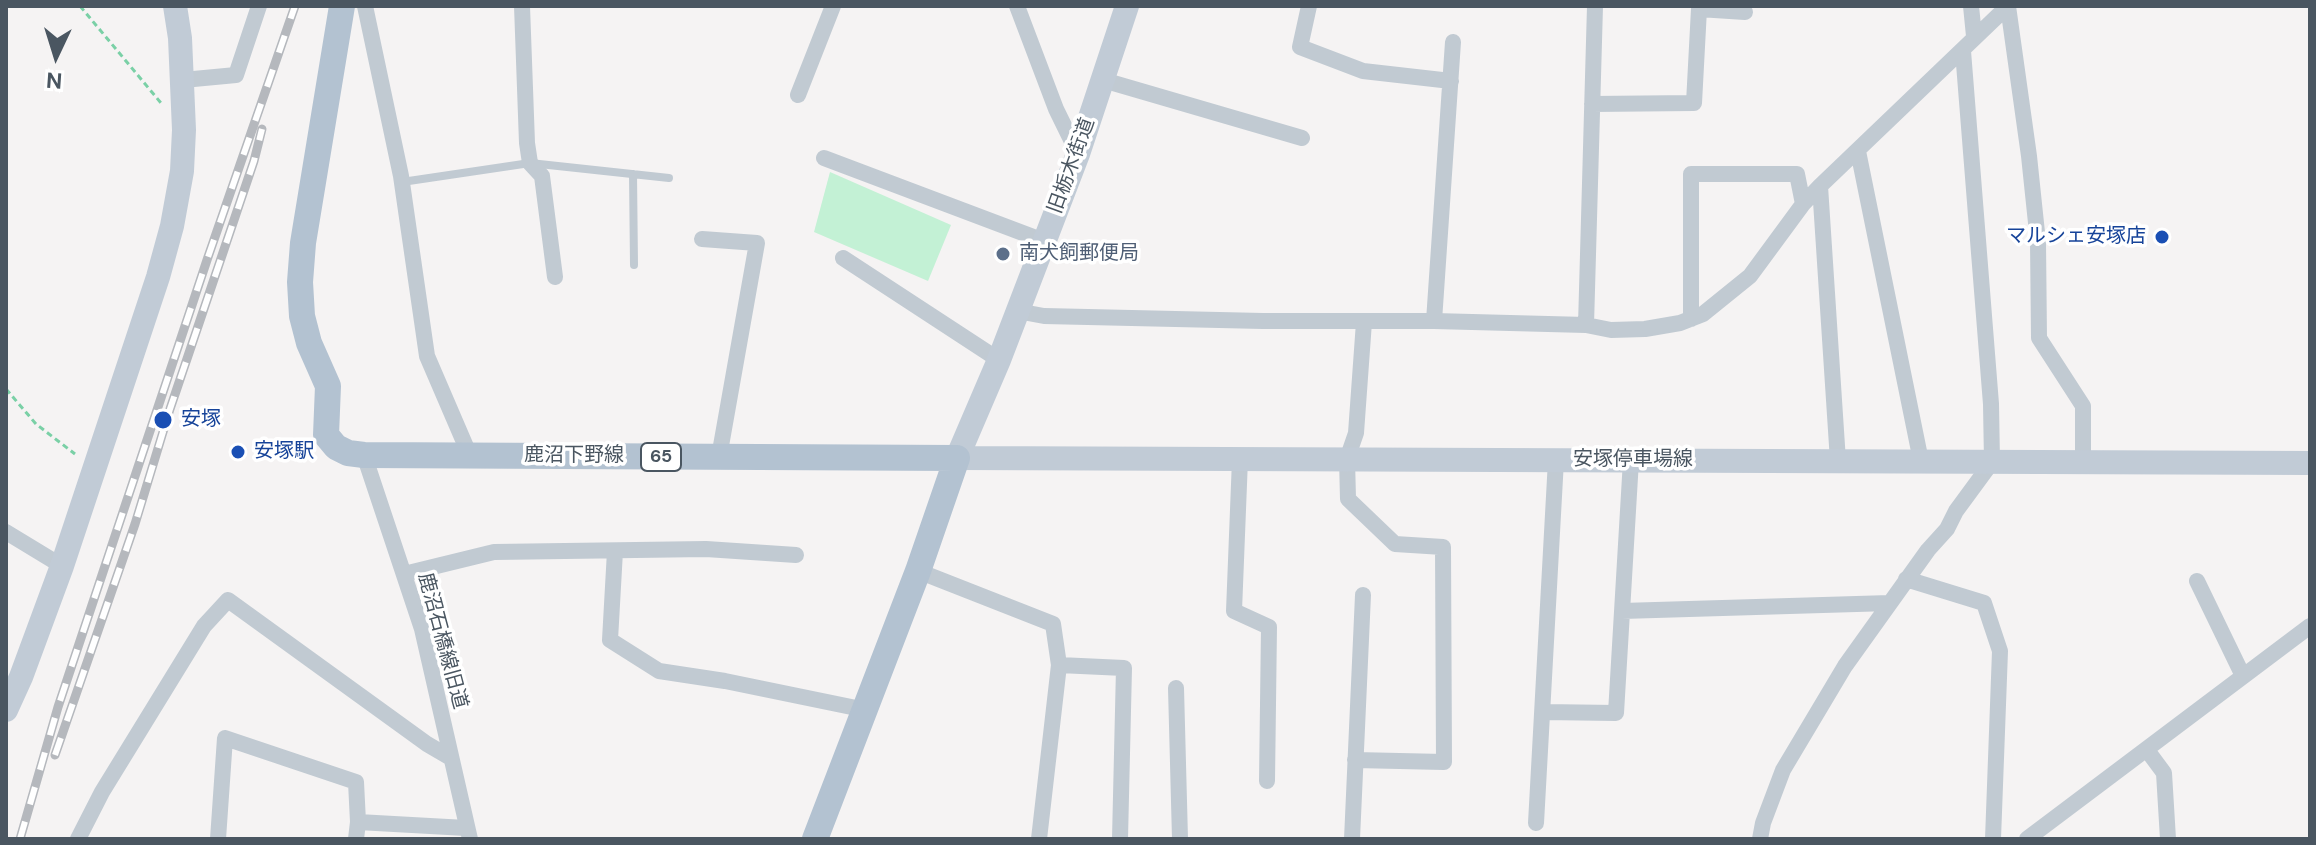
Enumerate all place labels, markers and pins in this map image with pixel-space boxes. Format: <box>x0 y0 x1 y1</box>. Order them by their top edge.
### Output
place label: マルシェ安塚店 <box>2006 225 2146 249</box>
marker: マルシェ安塚店 <box>2153 228 2171 246</box>
place label: 南犬飼郵便局 <box>1019 242 1139 266</box>
marker: 南犬飼郵便局 <box>994 245 1012 263</box>
place label: 安塚 <box>181 408 221 432</box>
marker: 安塚 <box>152 409 174 431</box>
place label: 安塚駅 <box>254 440 314 464</box>
marker: 安塚駅 <box>229 443 247 461</box>

